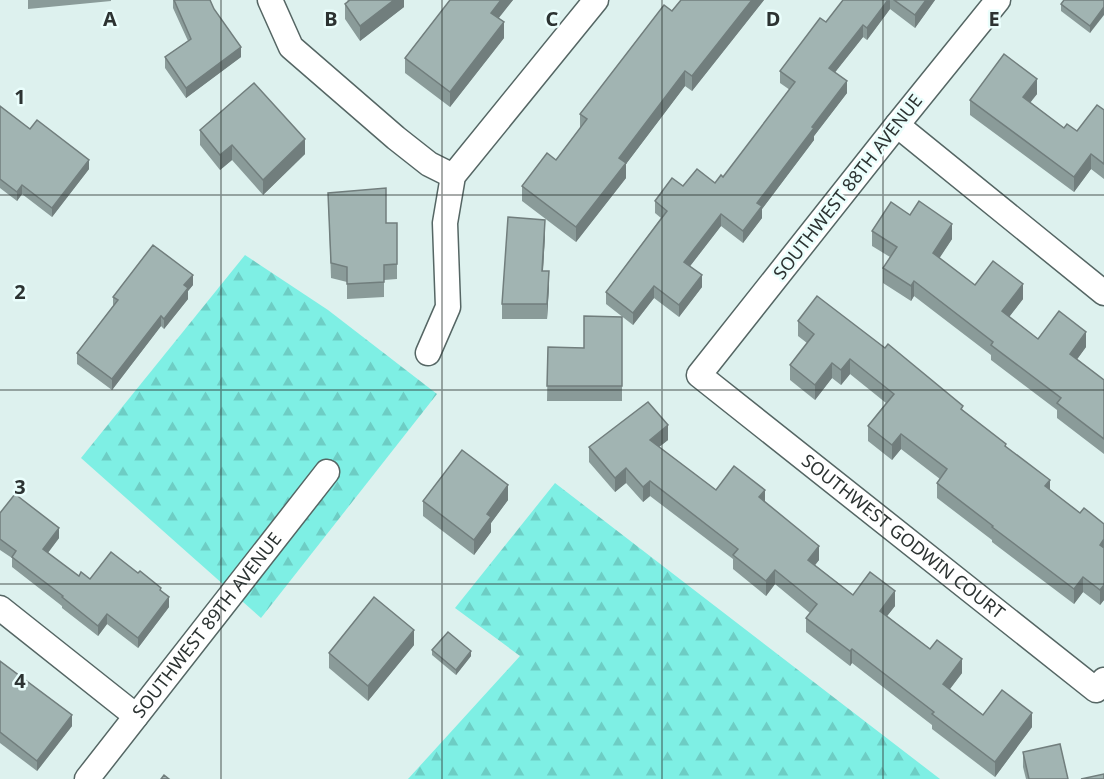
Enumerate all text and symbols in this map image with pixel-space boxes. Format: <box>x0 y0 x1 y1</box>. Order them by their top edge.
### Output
text: A <box>103 5 117 32</box>
text: B <box>324 5 338 32</box>
text: C <box>546 5 559 32</box>
text: D <box>766 5 780 32</box>
text: E <box>988 5 1000 32</box>
text: 1 <box>14 83 26 110</box>
street label: SOUTHWEST 88TH AVENUE <box>767 89 927 284</box>
text: 2 <box>14 278 26 305</box>
street label: SOUTHWEST GODWIN COURT <box>797 448 1010 624</box>
text: 3 <box>14 473 26 500</box>
street label: SOUTHWEST 89TH AVENUE <box>126 527 286 722</box>
text: 4 <box>14 667 26 694</box>

